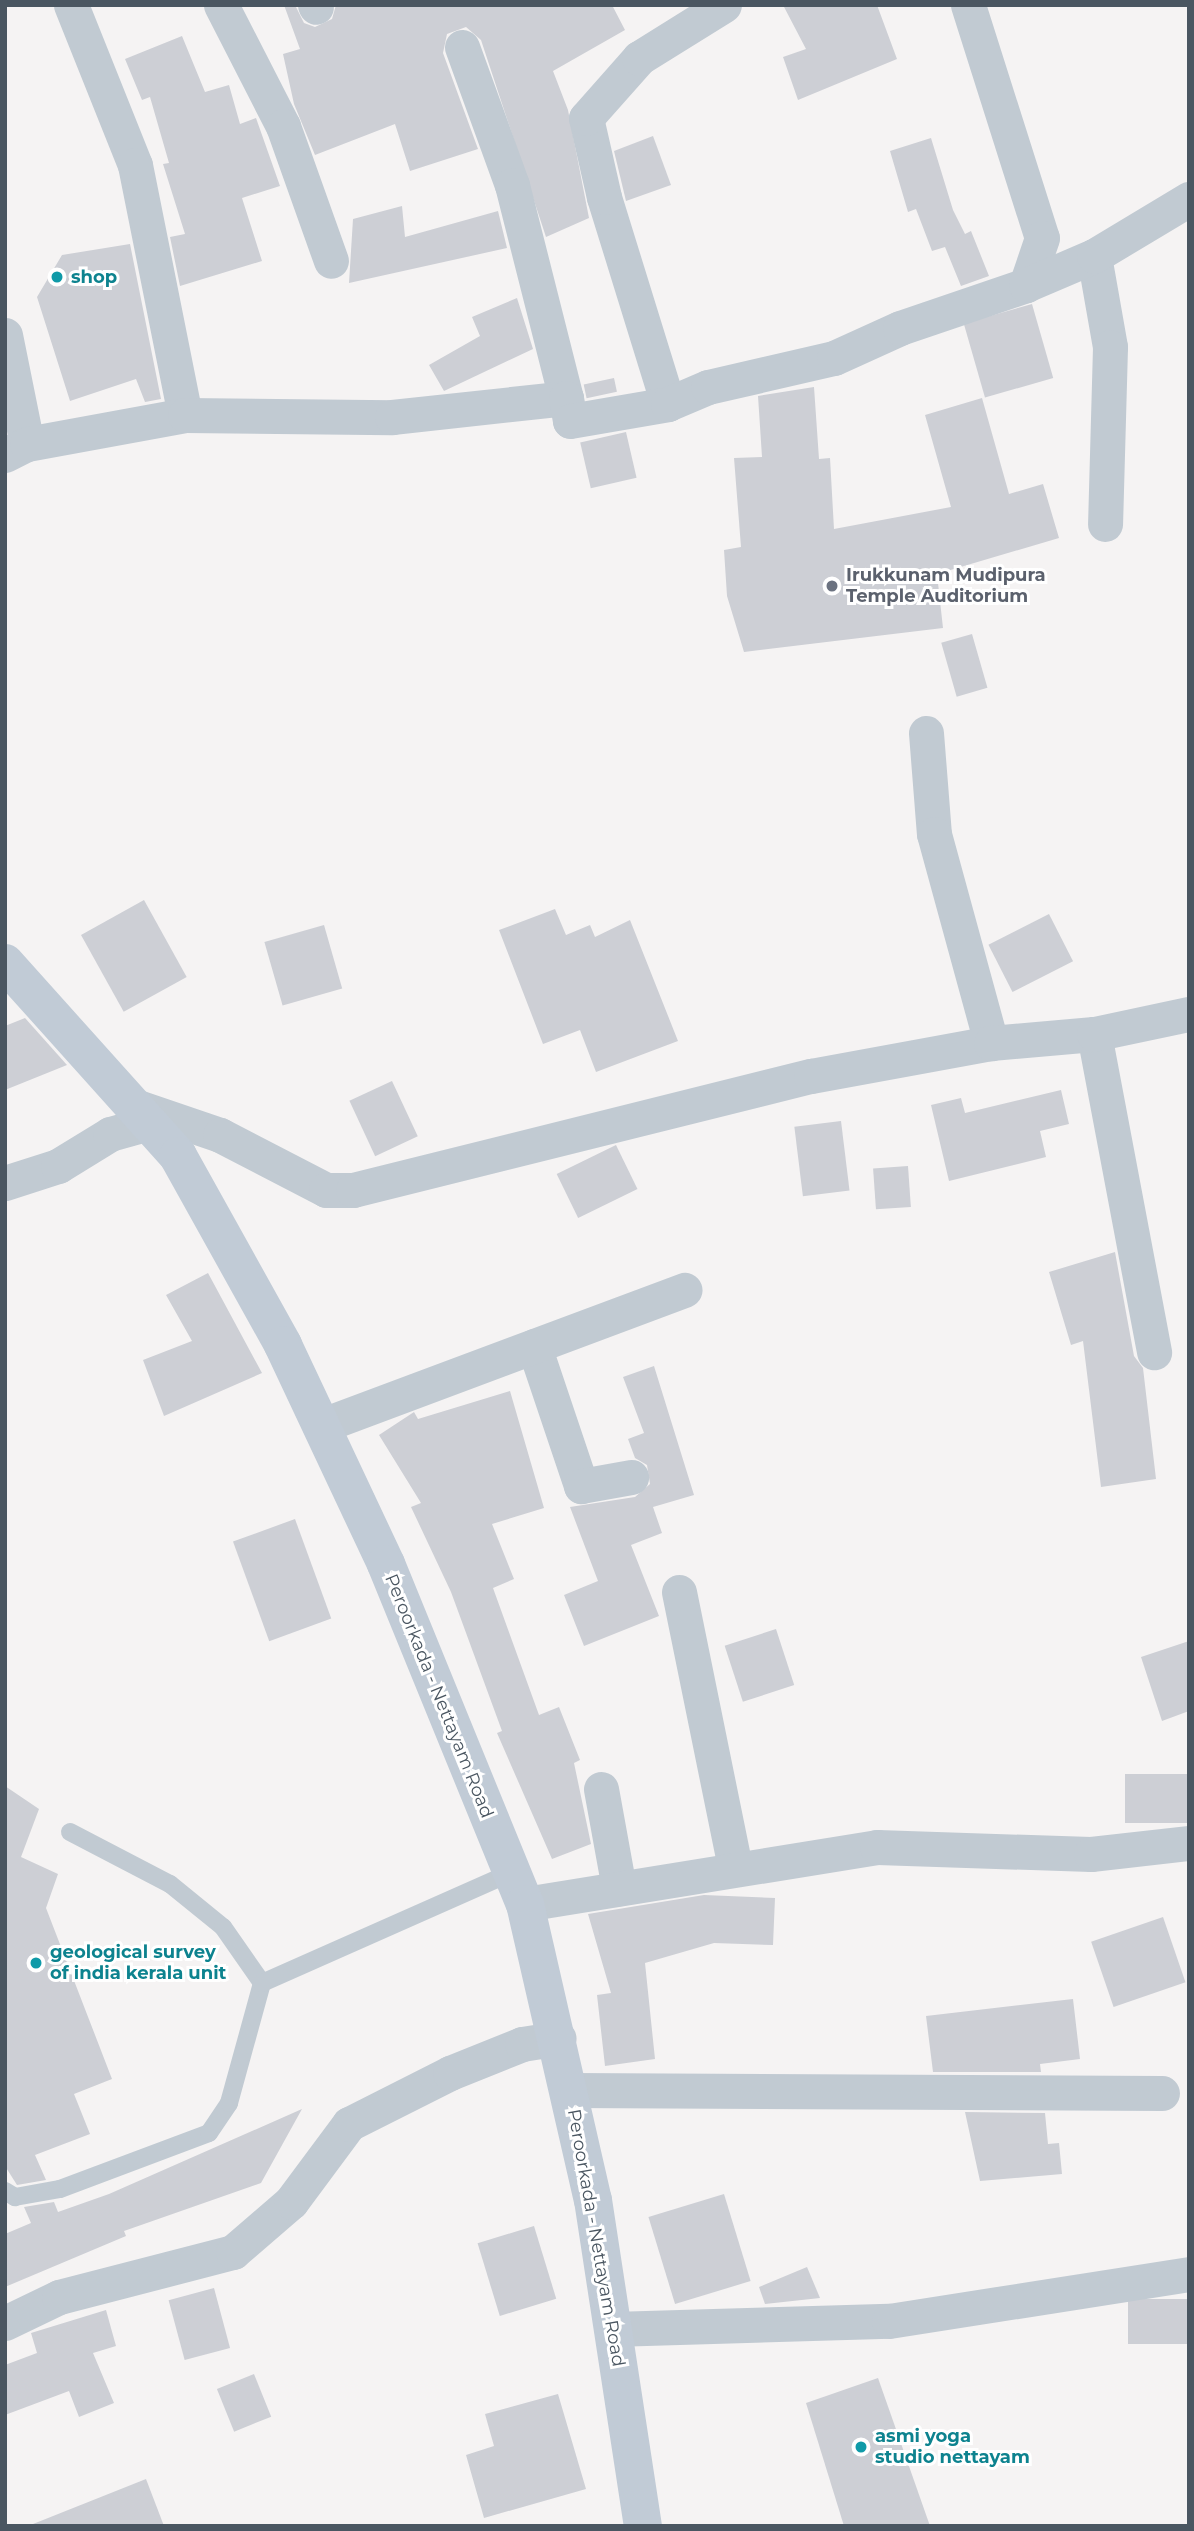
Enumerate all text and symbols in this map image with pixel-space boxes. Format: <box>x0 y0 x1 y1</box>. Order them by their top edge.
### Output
place label: shop <box>71 266 117 288</box>
marker: shop <box>49 269 65 285</box>
place label: Irukkunam Mudipura Temple Auditorium <box>846 565 1046 608</box>
marker: Irukkunam Mudipura Temple Auditorium <box>824 578 840 594</box>
street label: Peroorkada - Nettayam Road <box>380 1571 498 1821</box>
place label: geological survey of india kerala unit <box>50 1942 226 1984</box>
marker: geological survey of india kerala unit <box>28 1955 44 1971</box>
street label: Peroorkada - Nettayam Road <box>563 2107 629 2369</box>
place label: asmi yoga studio nettayam <box>875 2426 1030 2468</box>
marker: asmi yoga studio nettayam <box>853 2439 869 2455</box>

